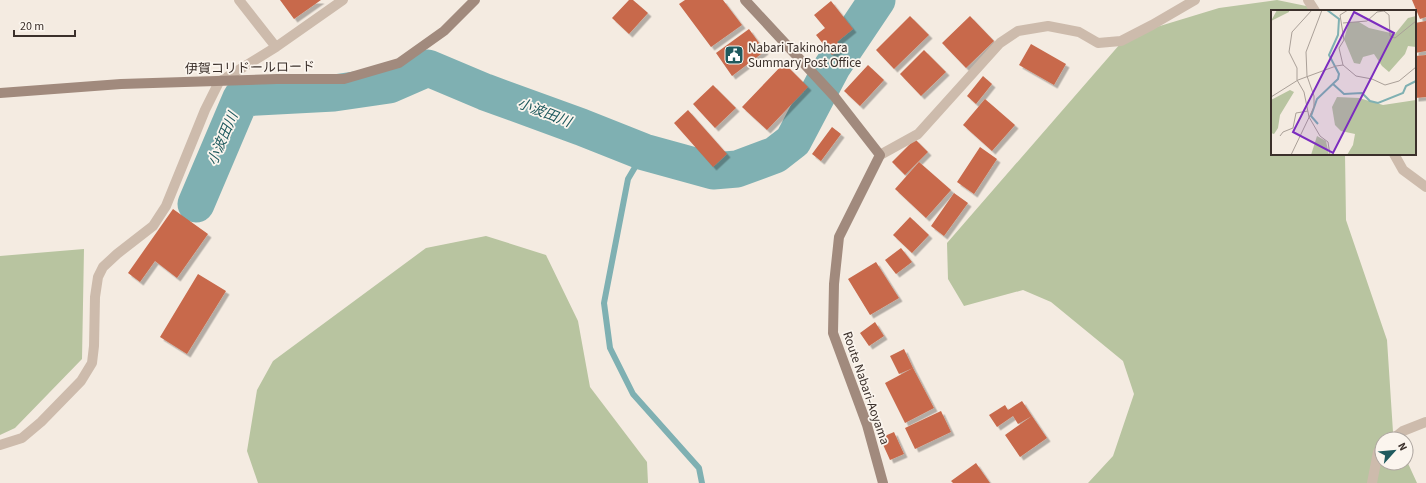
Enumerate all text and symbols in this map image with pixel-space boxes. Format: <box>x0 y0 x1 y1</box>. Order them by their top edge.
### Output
inset map <box>1271 10 1416 155</box>
scale bar <box>14 12 75 38</box>
text: 20 m <box>20 18 44 35</box>
place label: Nabari Takinohara Summary Post Office <box>748 39 861 72</box>
public building icon: Nabari Takinohara Summary Post Office <box>723 44 745 66</box>
street label: 伊賀コリドールロード <box>185 58 315 78</box>
water label: 小波田川 <box>514 94 576 133</box>
water label: 小波田川 <box>203 107 244 169</box>
street label: Route Nabari-Aoyama <box>838 329 894 447</box>
north arrow <box>1374 431 1414 471</box>
text: N <box>1394 440 1411 453</box>

